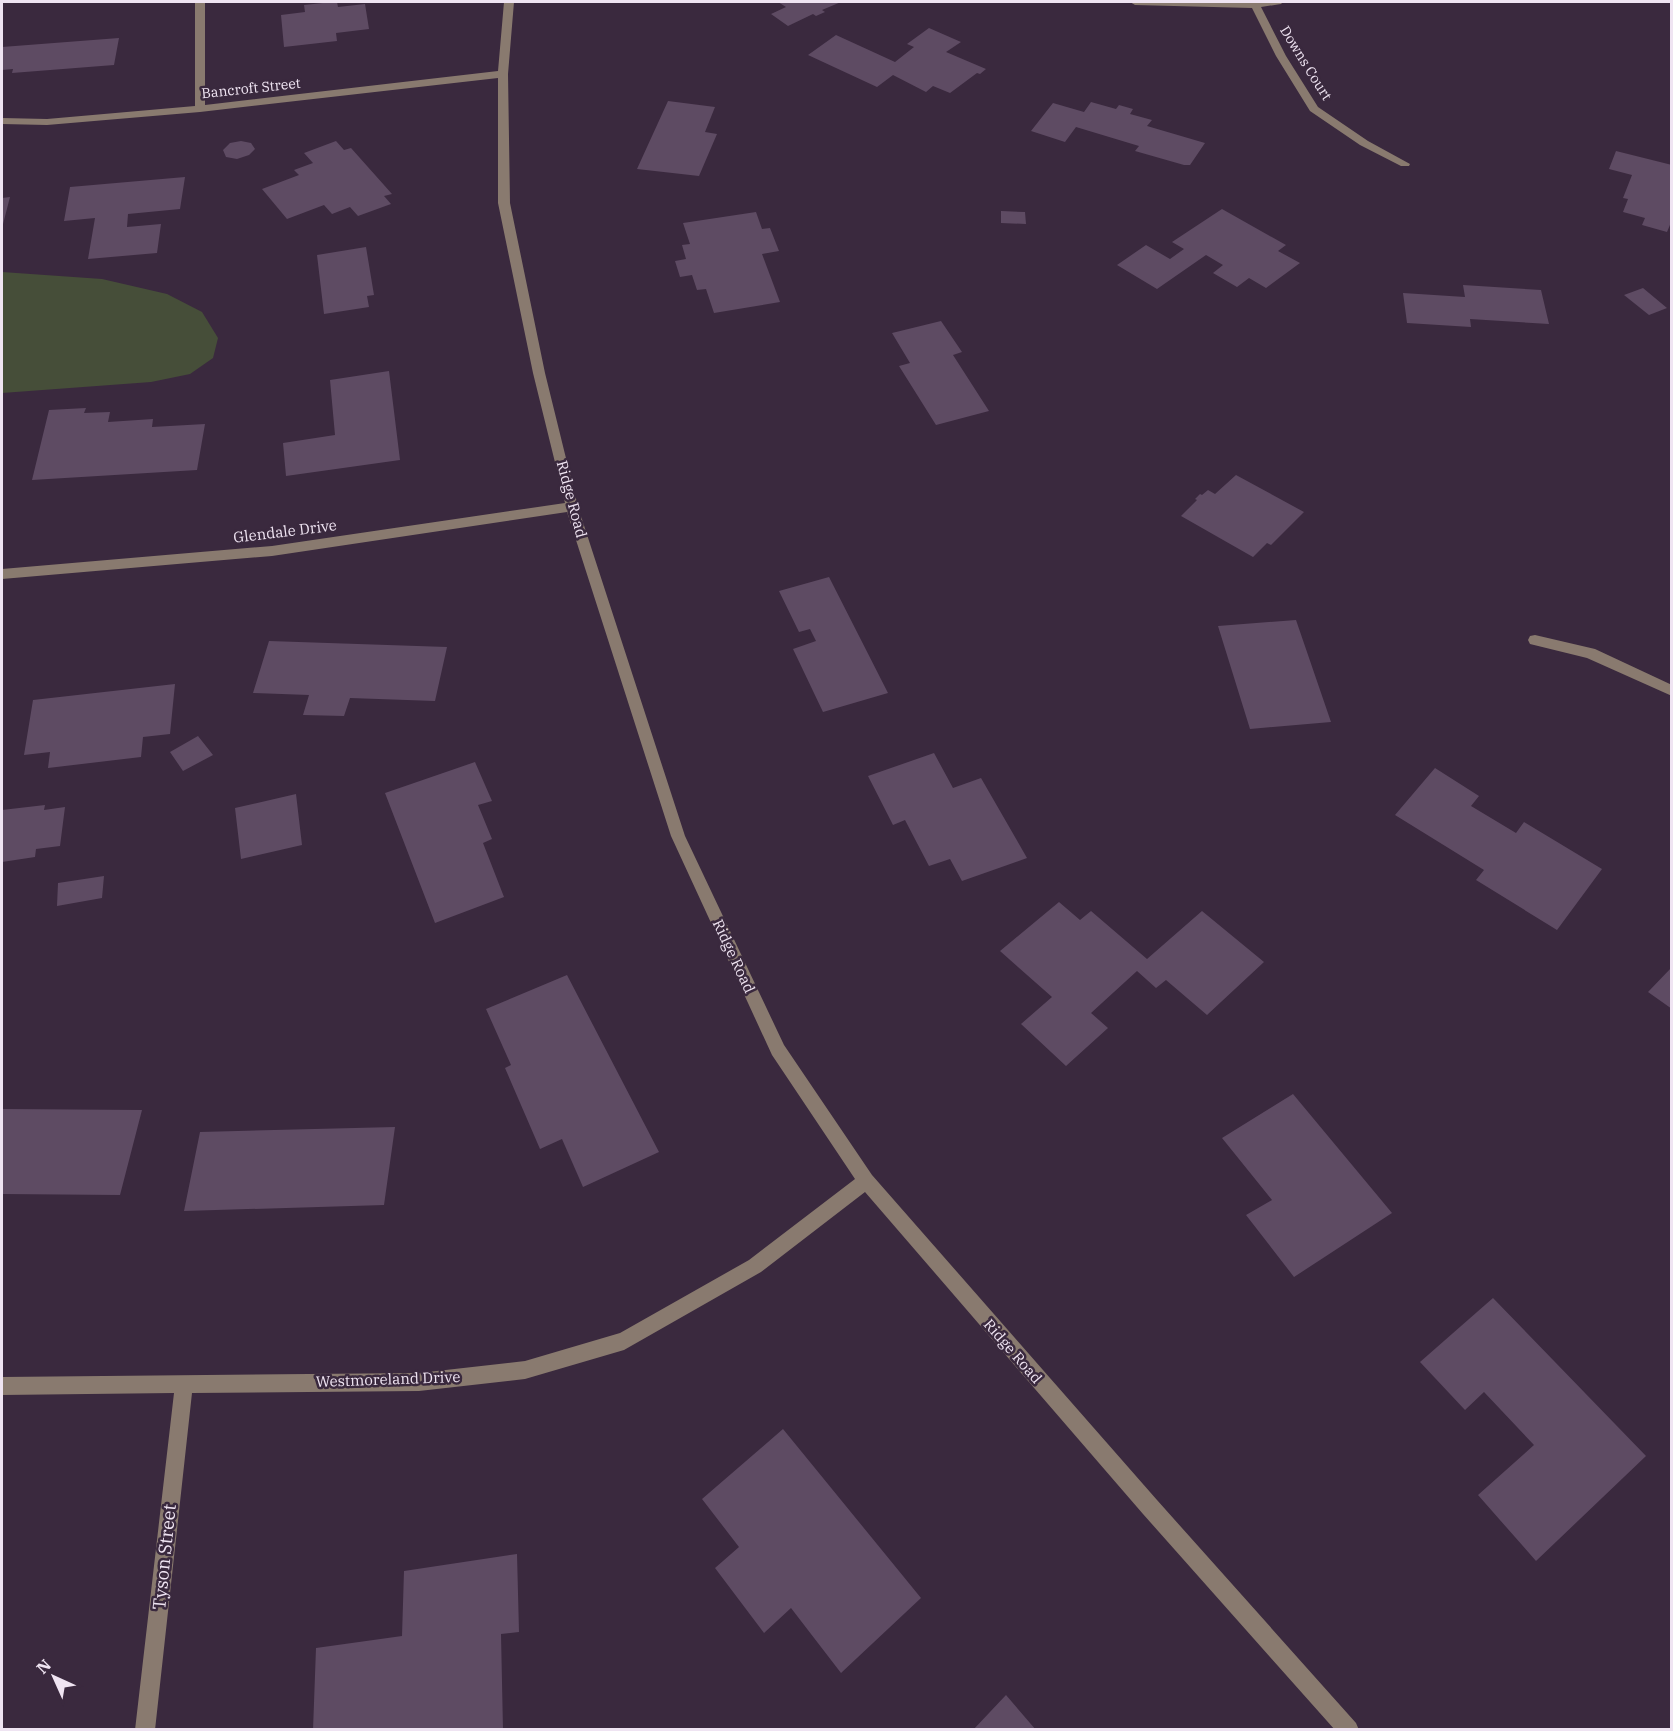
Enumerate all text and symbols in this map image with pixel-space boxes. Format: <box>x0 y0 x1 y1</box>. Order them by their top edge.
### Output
street label: Downs Court <box>1276 22 1336 104</box>
street label: Bancroft Street <box>201 74 301 102</box>
street label: Ridge Road <box>553 458 591 540</box>
street label: Glendale Drive <box>232 515 338 547</box>
street label: Ridge Road <box>709 916 759 996</box>
street label: Ridge Road <box>980 1315 1046 1387</box>
street label: Westmoreland Drive <box>315 1367 461 1391</box>
street label: Tyson Street <box>147 1503 181 1611</box>
north arrow <box>24 1647 84 1707</box>
text: N <box>32 1655 55 1678</box>

